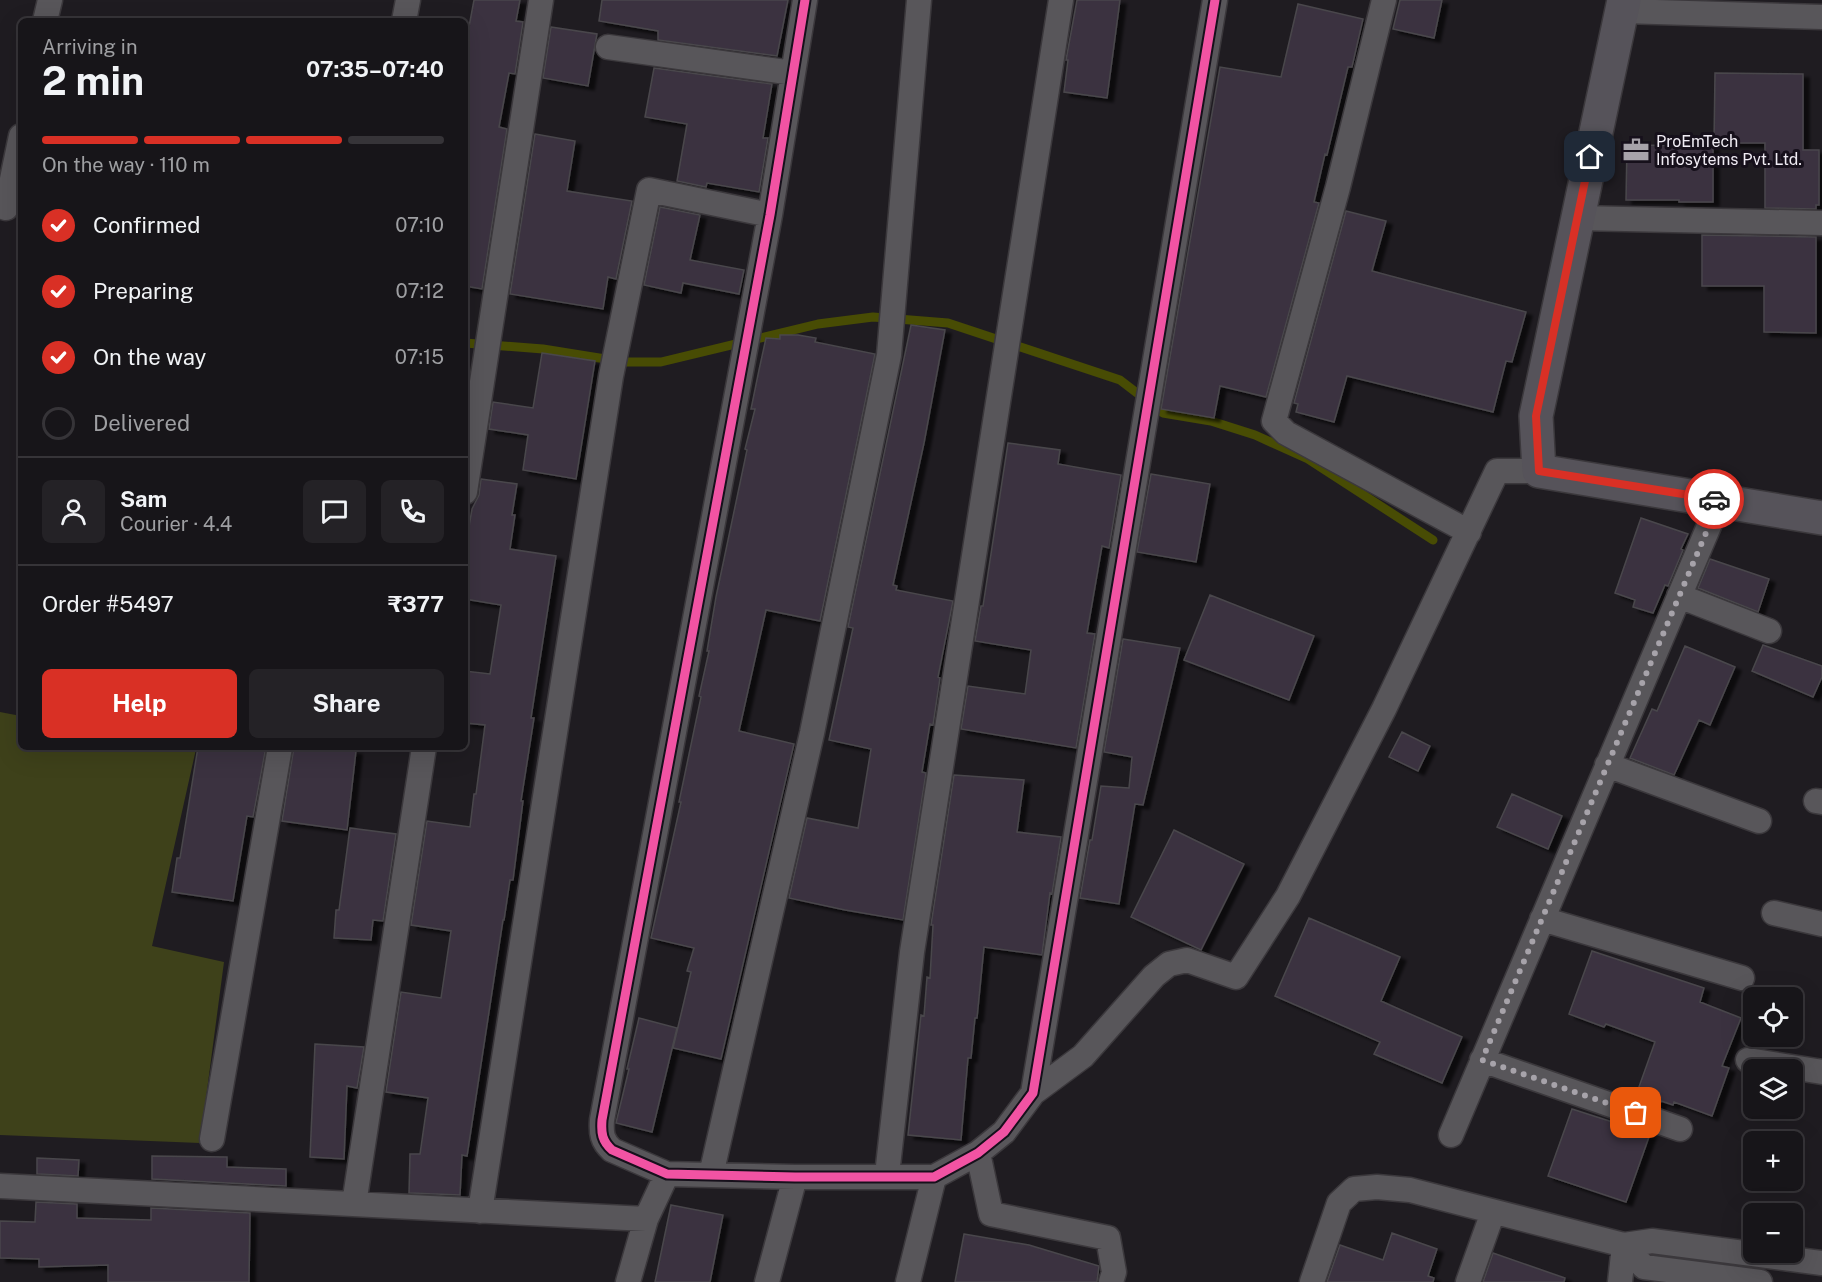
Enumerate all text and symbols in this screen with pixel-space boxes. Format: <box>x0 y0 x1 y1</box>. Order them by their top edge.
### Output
text: Arriving in <box>42 35 137 59</box>
text: 07:35–07:40 <box>306 56 444 82</box>
text: 2 min <box>42 58 144 104</box>
pin <box>1564 131 1615 182</box>
place label: ProEmTech Infosytems Pvt. Ltd. <box>1656 132 1802 169</box>
office icon: ProEmTech Infosytems Pvt. Ltd. <box>1621 135 1651 165</box>
icon: home <box>1573 140 1606 173</box>
text: On the way · 110 m <box>42 153 210 177</box>
icon: check <box>42 209 75 242</box>
text: Confirmed <box>93 212 200 238</box>
text: 07:10 <box>395 213 444 237</box>
icon: check <box>42 275 75 308</box>
text: Preparing <box>93 278 194 304</box>
text: 07:12 <box>396 279 444 303</box>
icon: check <box>42 341 75 374</box>
text: On the way <box>93 344 206 370</box>
text: 07:15 <box>395 345 444 369</box>
text: Delivered <box>93 410 190 436</box>
courier <box>1684 469 1744 529</box>
button: person <box>42 480 105 543</box>
button: chat <box>303 480 366 543</box>
button: phone <box>381 480 444 543</box>
icon: car <box>1698 483 1731 516</box>
text: Sam <box>120 486 167 512</box>
text: Courier · 4.4 <box>120 512 232 536</box>
text: Order #5497 <box>42 591 174 617</box>
text: ₹377 <box>388 591 444 617</box>
button: Help <box>42 669 237 738</box>
button: Share <box>249 669 444 738</box>
map controls <box>1743 987 1803 1263</box>
button: locate <box>1743 987 1803 1047</box>
button: layers <box>1743 1059 1803 1119</box>
pin <box>1610 1087 1661 1138</box>
icon: bag <box>1619 1096 1652 1129</box>
button: + <box>1743 1131 1803 1191</box>
button: − <box>1743 1203 1803 1263</box>

